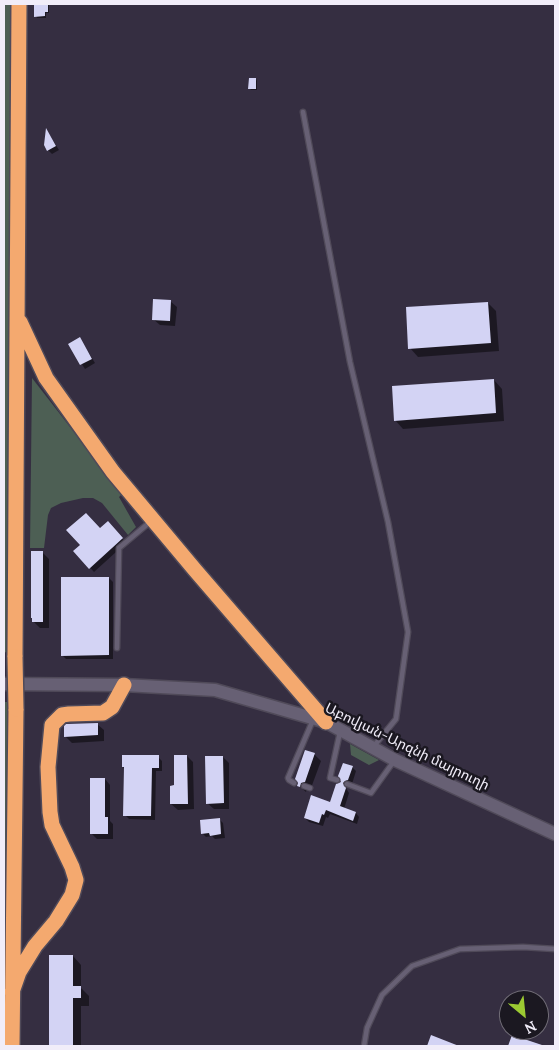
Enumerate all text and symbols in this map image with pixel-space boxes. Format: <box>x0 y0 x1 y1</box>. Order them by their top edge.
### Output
street label: Աբովյան-Արզնի մայրուղի <box>322 700 492 794</box>
north arrow <box>499 990 549 1040</box>
text: N <box>522 1017 540 1038</box>

